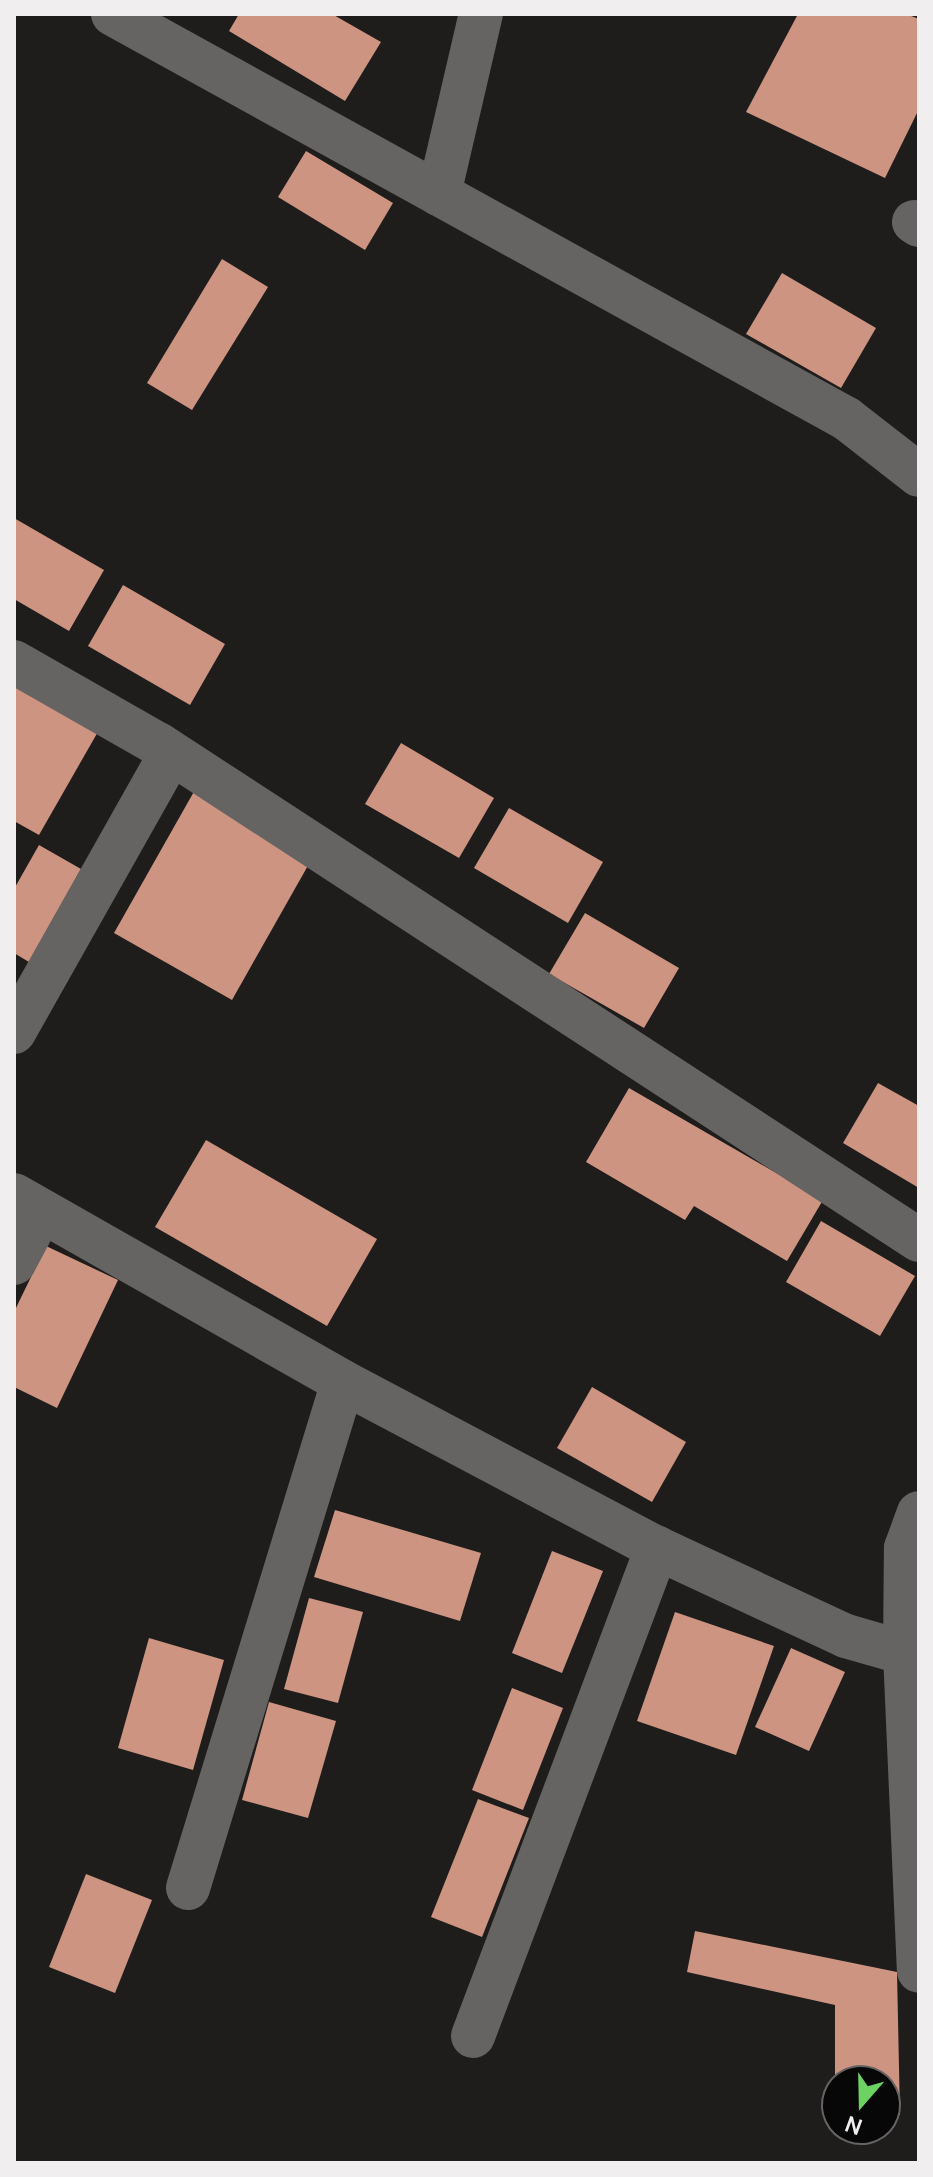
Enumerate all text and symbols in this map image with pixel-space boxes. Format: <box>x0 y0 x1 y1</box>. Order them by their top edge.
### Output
north arrow <box>821 2065 901 2145</box>
text: N <box>841 2109 866 2142</box>

